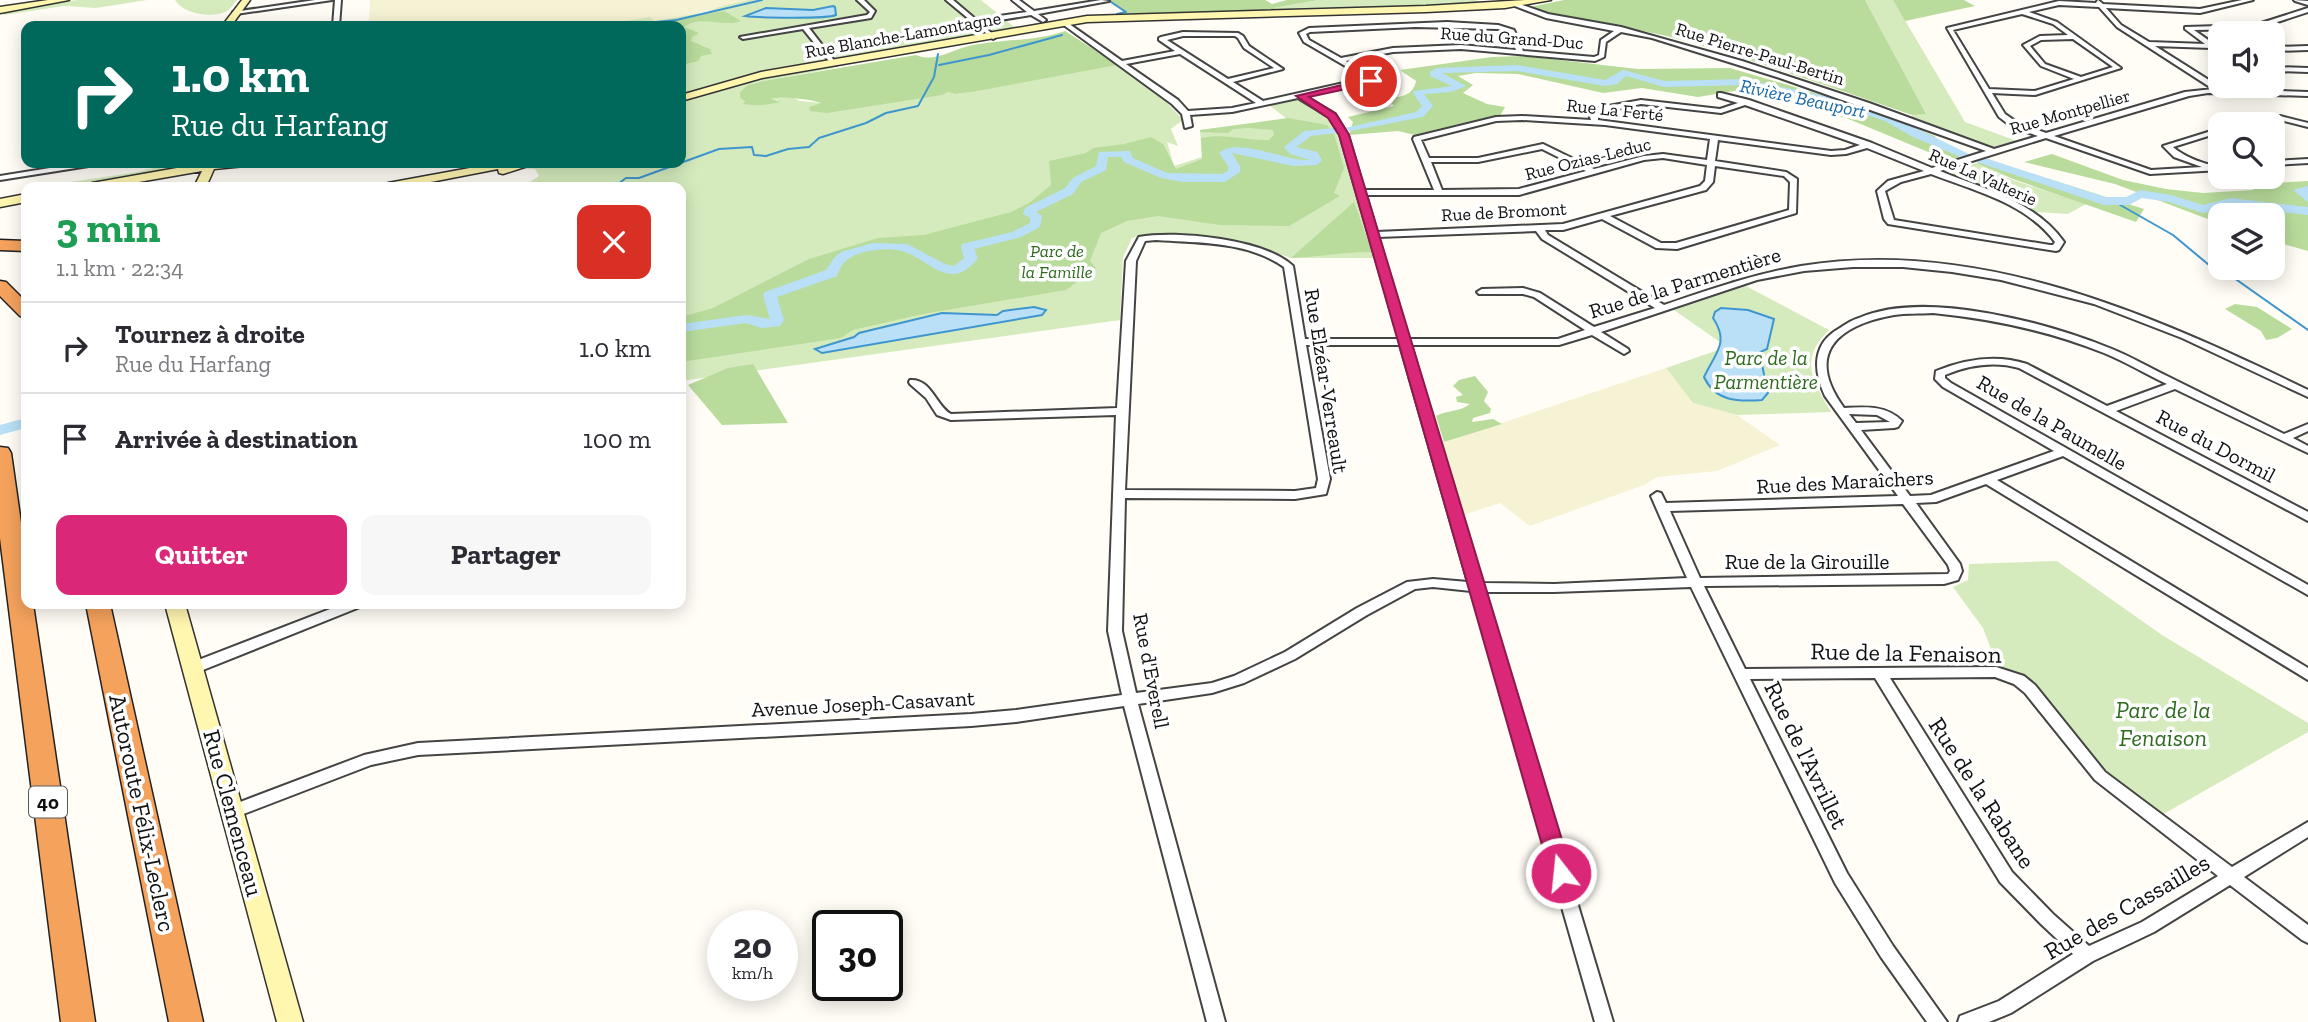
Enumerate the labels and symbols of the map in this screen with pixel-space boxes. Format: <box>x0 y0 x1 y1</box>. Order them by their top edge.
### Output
street label: Rue Blanche-Lamontagne <box>803 7 1003 63</box>
street label: Rue Pierre-Paul-Bertin <box>1673 18 1848 90</box>
street label: Rue du Grand-Duc <box>1440 22 1584 54</box>
pin <box>1341 51 1401 111</box>
water label: Rivière Beauport <box>1738 74 1868 123</box>
street label: Rue Montpellier <box>2007 84 2133 140</box>
street label: Rue La Ferté <box>1566 94 1664 126</box>
street label: Rue Ozias-Leduc <box>1523 133 1653 185</box>
street label: Rue La Valterie <box>1926 143 2040 211</box>
street label: Rue de Bromont <box>1441 198 1568 226</box>
park label: Parc de la Famille <box>1021 240 1093 283</box>
street label: Rue de la Parmentière <box>1586 241 1784 324</box>
street label: Rue Elzéar-Verreault <box>1300 287 1353 475</box>
park label: Parc de la Parmentière <box>1714 345 1818 394</box>
street label: Rue de la Paumelle <box>1973 370 2132 476</box>
street label: Rue du Dormil <box>2152 404 2280 488</box>
street label: Rue des Maraîchers <box>1756 464 1934 499</box>
street label: Rue de la Girouille <box>1725 549 1889 574</box>
street label: Rue d'Everell <box>1128 611 1175 731</box>
street label: Rue de la Fenaison <box>1810 636 2002 669</box>
street label: Rue de l'Avrillet <box>1758 676 1855 833</box>
street label: Avenue Joseph-Casavant <box>751 685 975 722</box>
street label: Autoroute Félix-Leclerc <box>103 691 182 934</box>
park label: Parc de la Fenaison <box>2115 695 2211 752</box>
street label: Rue de la Rabane <box>1923 712 2042 874</box>
street label: Rue Clemenceau <box>197 726 270 900</box>
road number: 40 <box>29 786 67 818</box>
position arrow <box>1524 836 1598 910</box>
street label: Rue des Cassailles <box>2039 847 2215 966</box>
speed limit sign: 30 <box>812 910 903 1001</box>

